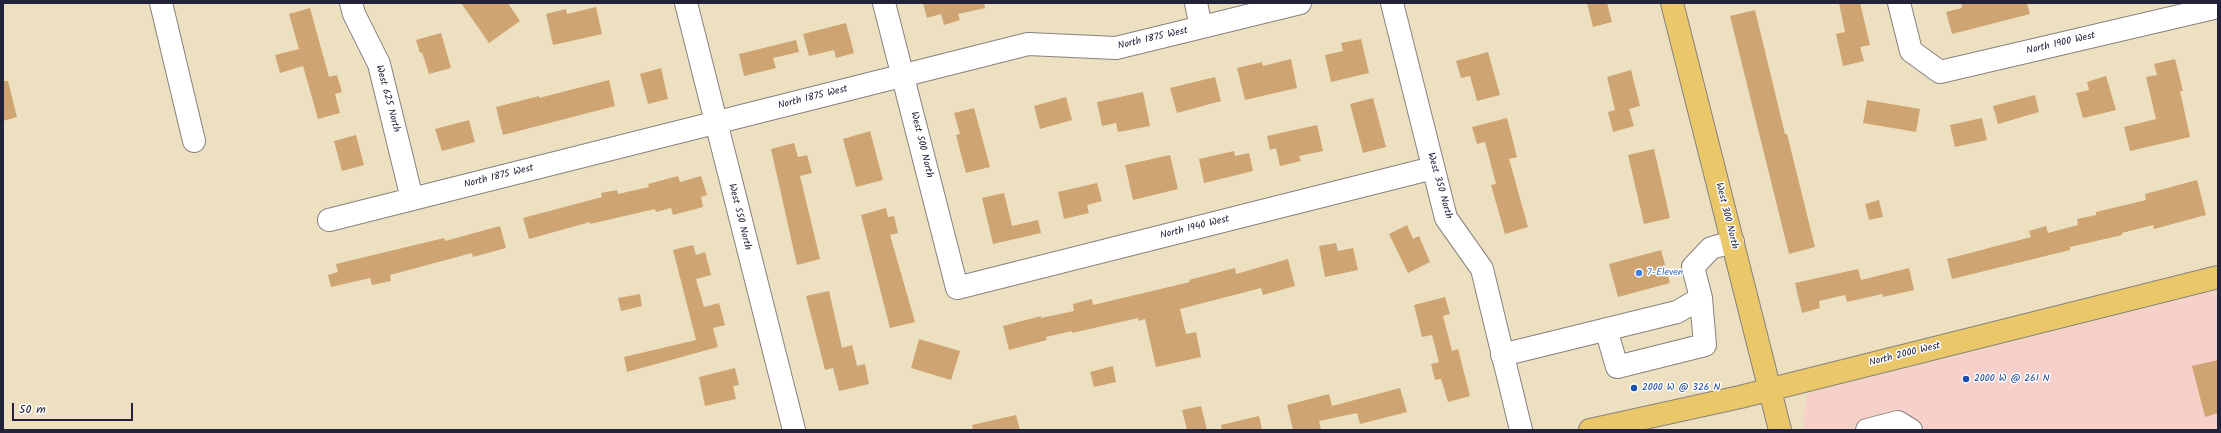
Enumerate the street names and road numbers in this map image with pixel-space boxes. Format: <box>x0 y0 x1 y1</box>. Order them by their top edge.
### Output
street label: North 1875 West <box>1117 25 1189 53</box>
street label: North 1900 West <box>2025 30 2097 58</box>
street label: West 625 North <box>372 64 402 134</box>
street label: North 1875 West <box>777 84 849 112</box>
street label: West 500 North <box>907 111 935 179</box>
street label: West 350 North <box>1424 151 1454 221</box>
street label: North 1875 West <box>463 163 535 191</box>
street label: West 300 North <box>1712 182 1740 250</box>
street label: West 550 North <box>725 183 753 251</box>
street label: North 1940 West <box>1159 214 1231 242</box>
street label: North 2000 West <box>1868 340 1942 370</box>

